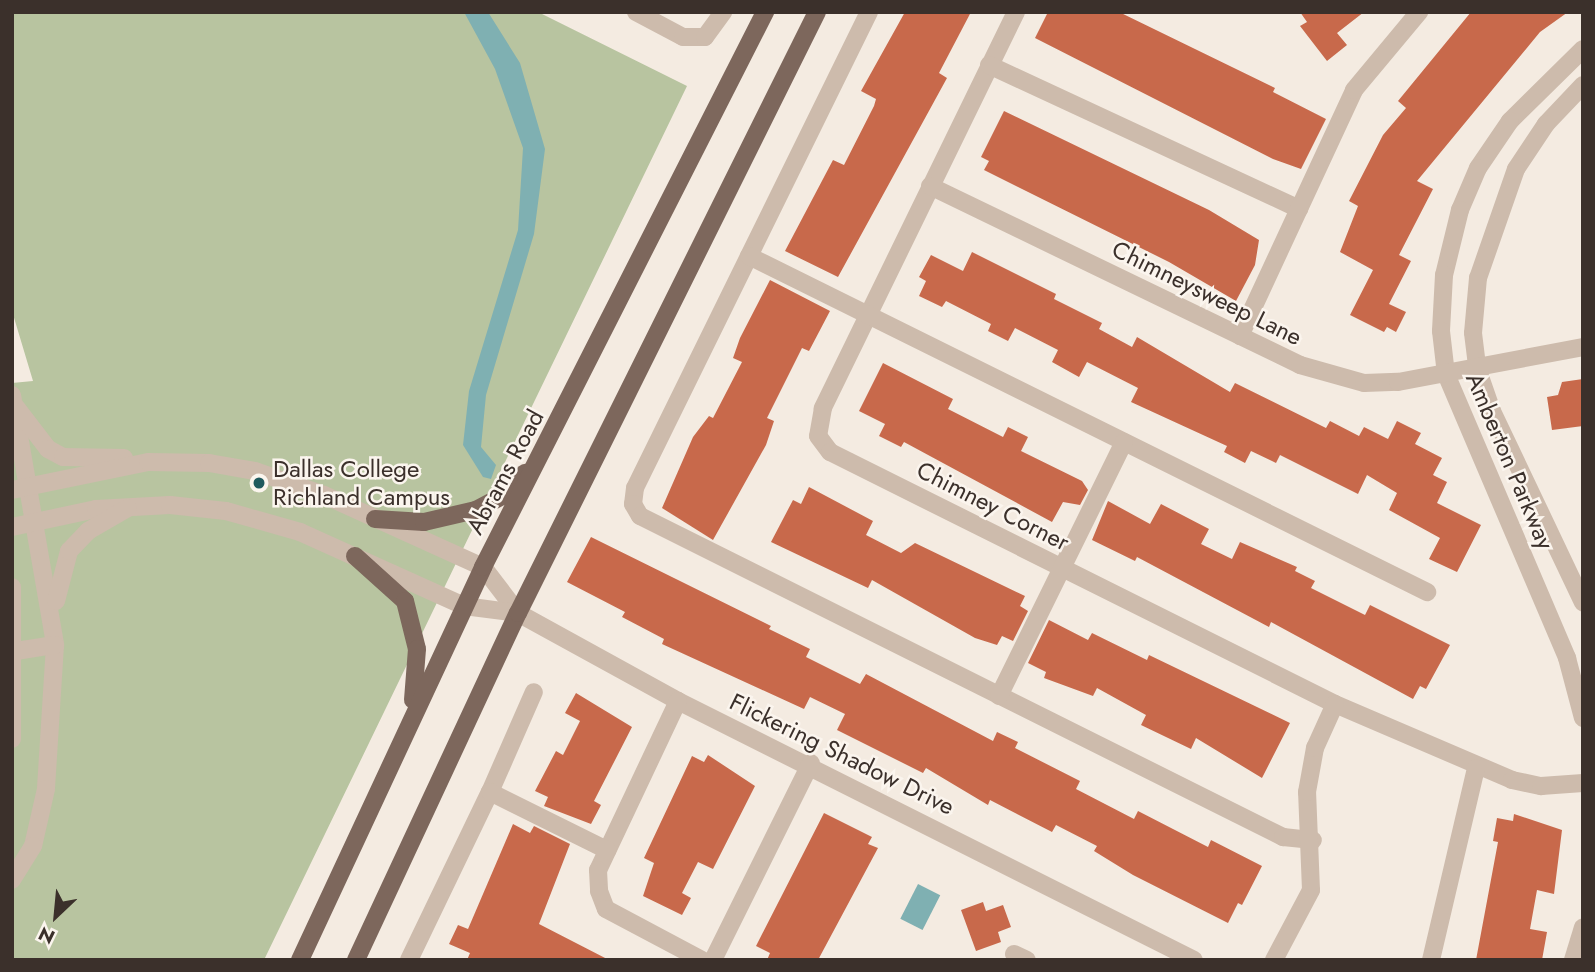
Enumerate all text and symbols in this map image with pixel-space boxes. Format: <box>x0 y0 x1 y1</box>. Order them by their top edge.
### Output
street label: Chimneysweep Lane <box>1107 235 1307 351</box>
street label: Amberton Parkway <box>1460 368 1560 554</box>
street label: Abrams Road <box>460 405 550 539</box>
place label: Dallas College Richland Campus <box>273 455 450 511</box>
street label: Chimney Corner <box>912 455 1074 557</box>
marker: Dallas College Richland Campus <box>251 475 267 491</box>
street label: Flickering Shadow Drive <box>725 687 959 821</box>
north arrow <box>21 881 91 951</box>
text: N <box>34 920 59 951</box>

